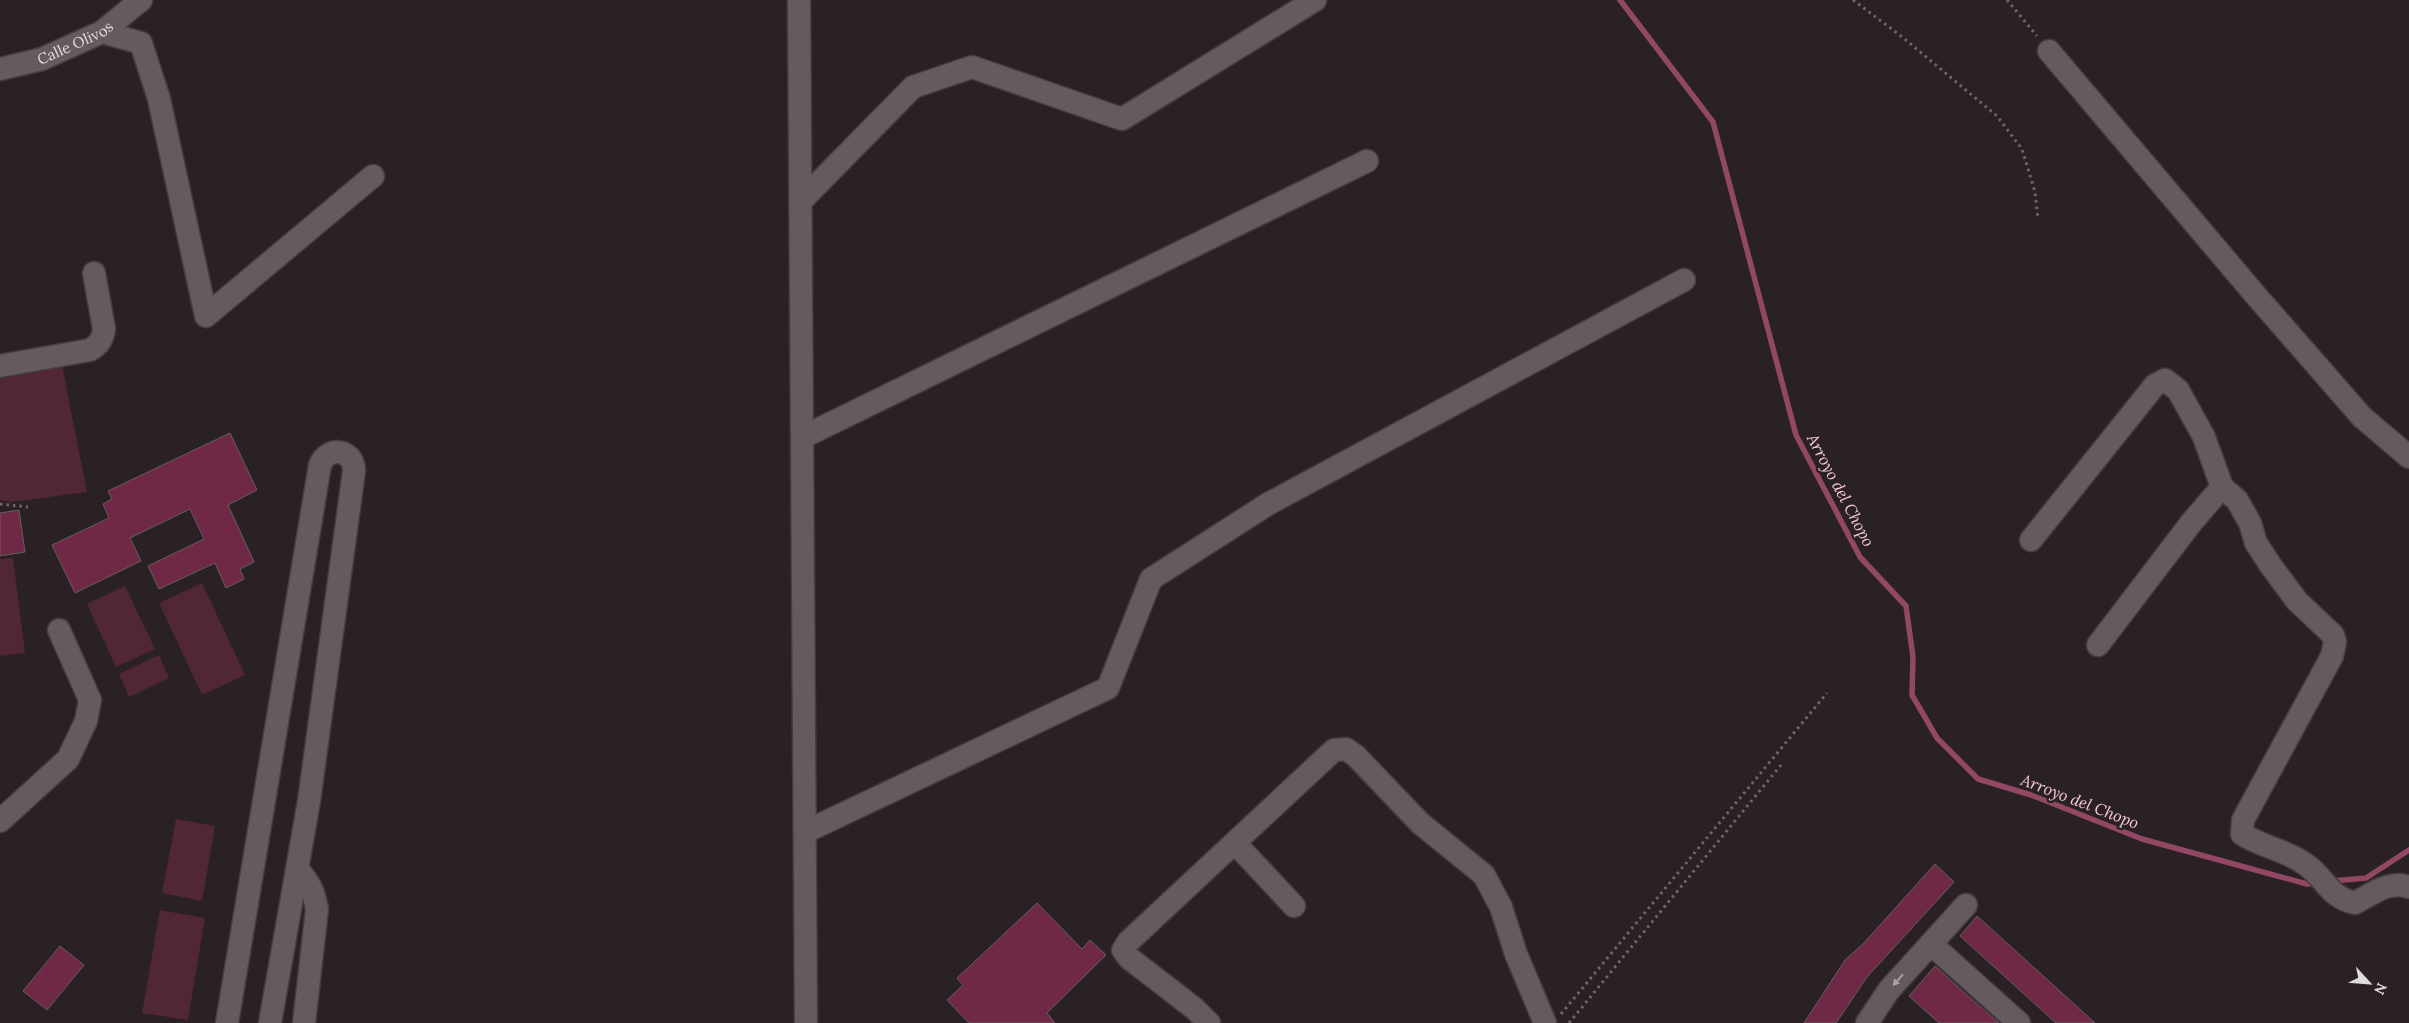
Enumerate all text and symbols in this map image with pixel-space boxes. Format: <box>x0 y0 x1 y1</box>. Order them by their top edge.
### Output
street label: Calle Olivos <box>34 17 117 69</box>
water label: Arroyo del Chopo <box>1802 429 1879 550</box>
water label: Arroyo del Chopo <box>2017 769 2142 833</box>
north arrow <box>2344 958 2394 1008</box>
one-way arrow <box>1892 973 1904 985</box>
text: N <box>2370 980 2391 998</box>

